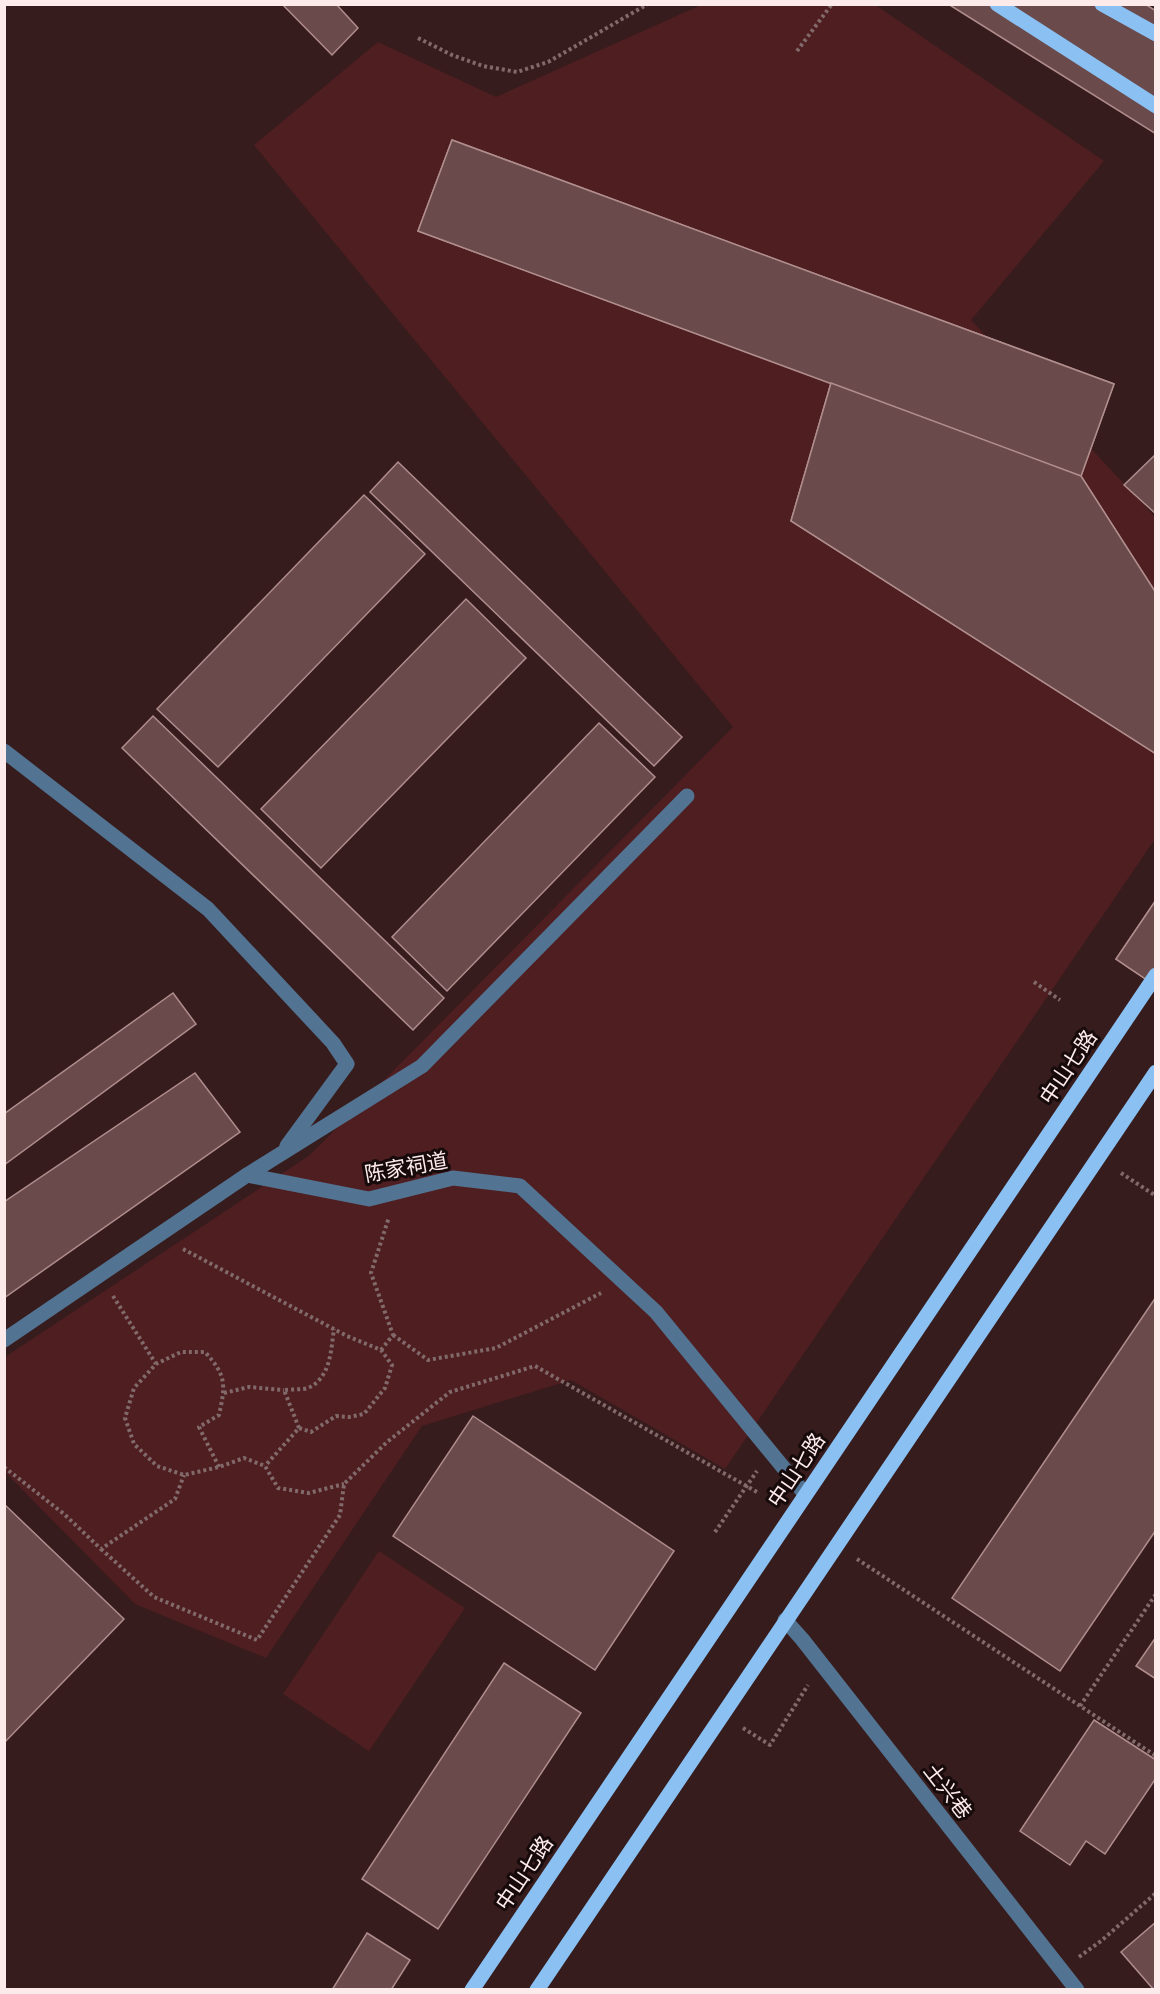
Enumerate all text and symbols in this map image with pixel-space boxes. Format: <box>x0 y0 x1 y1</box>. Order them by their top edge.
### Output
street label: 中山七路 <box>1033 1025 1103 1109</box>
street label: 陈家祠道 <box>362 1146 450 1188</box>
street label: 中山七路 <box>761 1428 831 1512</box>
street label: 土兴巷 <box>918 1758 978 1824</box>
street label: 中山七路 <box>489 1831 559 1915</box>

